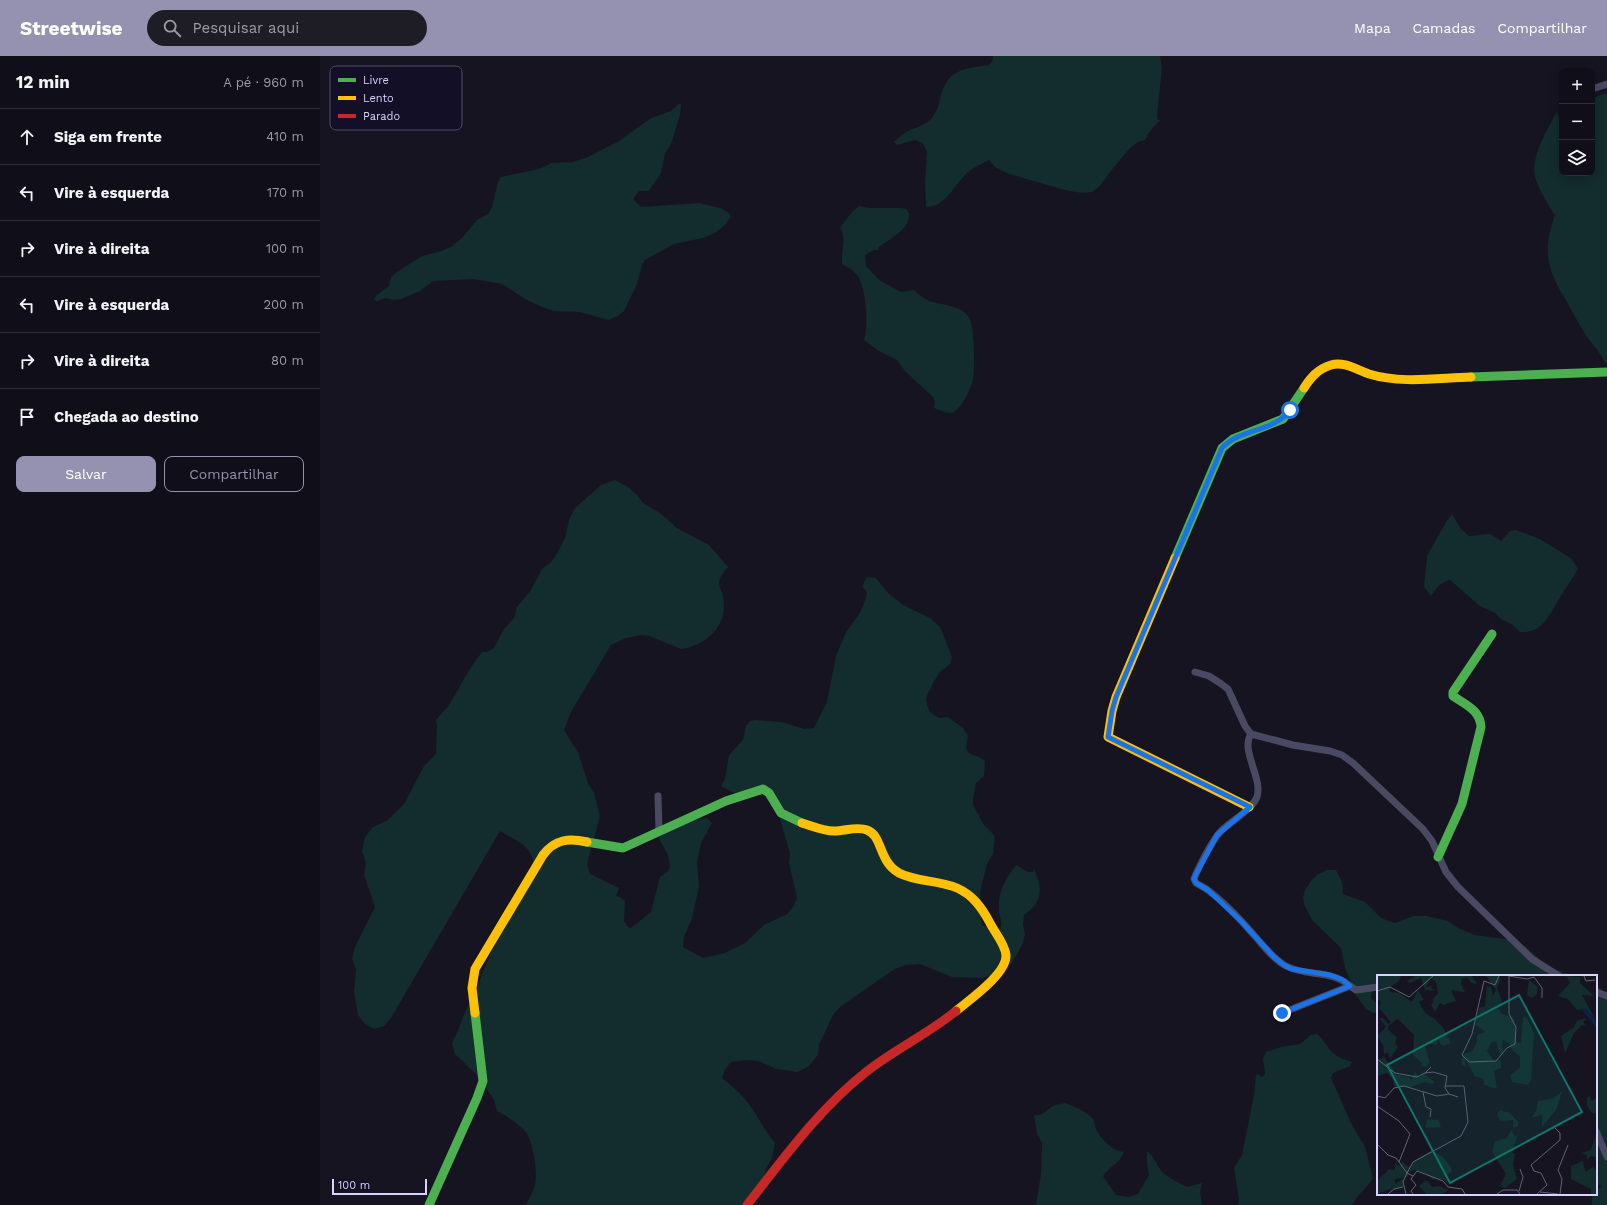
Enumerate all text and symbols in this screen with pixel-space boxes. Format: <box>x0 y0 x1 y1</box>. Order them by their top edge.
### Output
search box <box>147 10 427 46</box>
text: Streetwise <box>20 17 123 40</box>
icon: search <box>161 17 183 39</box>
text: Pesquisar aqui <box>193 19 299 37</box>
text: Mapa <box>1354 20 1391 36</box>
text: Camadas <box>1413 20 1475 36</box>
text: Compartilhar <box>1497 20 1587 36</box>
legend <box>330 66 462 130</box>
map controls <box>1559 68 1595 176</box>
button: + <box>1559 68 1595 104</box>
text: 12 min <box>16 72 70 92</box>
text: Livre <box>363 74 389 87</box>
text: A pé · 960 m <box>223 75 304 90</box>
text: Lento <box>363 92 394 105</box>
button: − <box>1559 104 1595 140</box>
text: Parado <box>363 110 400 123</box>
icon: ahead <box>16 126 38 148</box>
text: Siga em frente <box>54 128 162 146</box>
text: 410 m <box>266 129 304 144</box>
button: layers <box>1559 140 1595 176</box>
icon: left <box>16 182 38 204</box>
text: Vire à esquerda <box>54 184 169 202</box>
text: 170 m <box>267 185 304 200</box>
icon: right <box>16 238 38 260</box>
text: Vire à direita <box>54 240 149 258</box>
text: 100 m <box>266 241 304 256</box>
icon: left <box>16 294 38 316</box>
text: Vire à esquerda <box>54 296 169 314</box>
text: 200 m <box>263 297 304 312</box>
icon: right <box>16 350 38 372</box>
text: Vire à direita <box>54 352 149 370</box>
text: 80 m <box>271 353 304 368</box>
route start <box>1281 401 1299 419</box>
icon: arrive <box>16 406 38 428</box>
text: Chegada ao destino <box>54 408 199 426</box>
button: Salvar <box>16 456 156 492</box>
button: Compartilhar <box>164 456 304 492</box>
inset map <box>1377 975 1597 1195</box>
route end <box>1273 1004 1291 1022</box>
scale bar <box>332 1177 427 1196</box>
text: 100 m <box>338 1179 370 1192</box>

